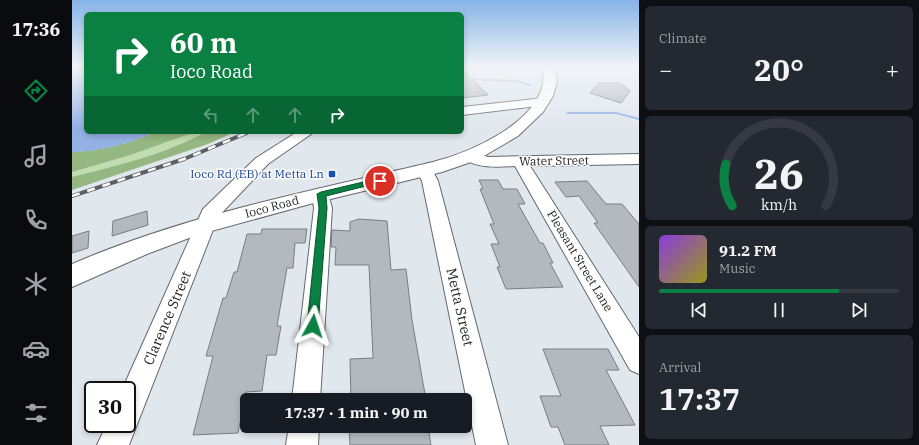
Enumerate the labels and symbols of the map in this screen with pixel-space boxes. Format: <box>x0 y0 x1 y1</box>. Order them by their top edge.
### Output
street label: Water Street <box>519 152 589 169</box>
pin <box>363 164 397 198</box>
place label: Ioco Rd (EB) at Metta Ln <box>190 166 324 181</box>
marker: Ioco Rd (EB) at Metta Ln <box>327 169 337 179</box>
street label: Ioco Road <box>243 192 301 221</box>
street label: Pleasant Street Lane <box>544 207 617 314</box>
street label: Metta Street <box>442 266 478 348</box>
street label: Clarence Street <box>139 268 195 368</box>
position arrow <box>292 305 334 347</box>
speed limit sign: 30 <box>84 381 136 433</box>

